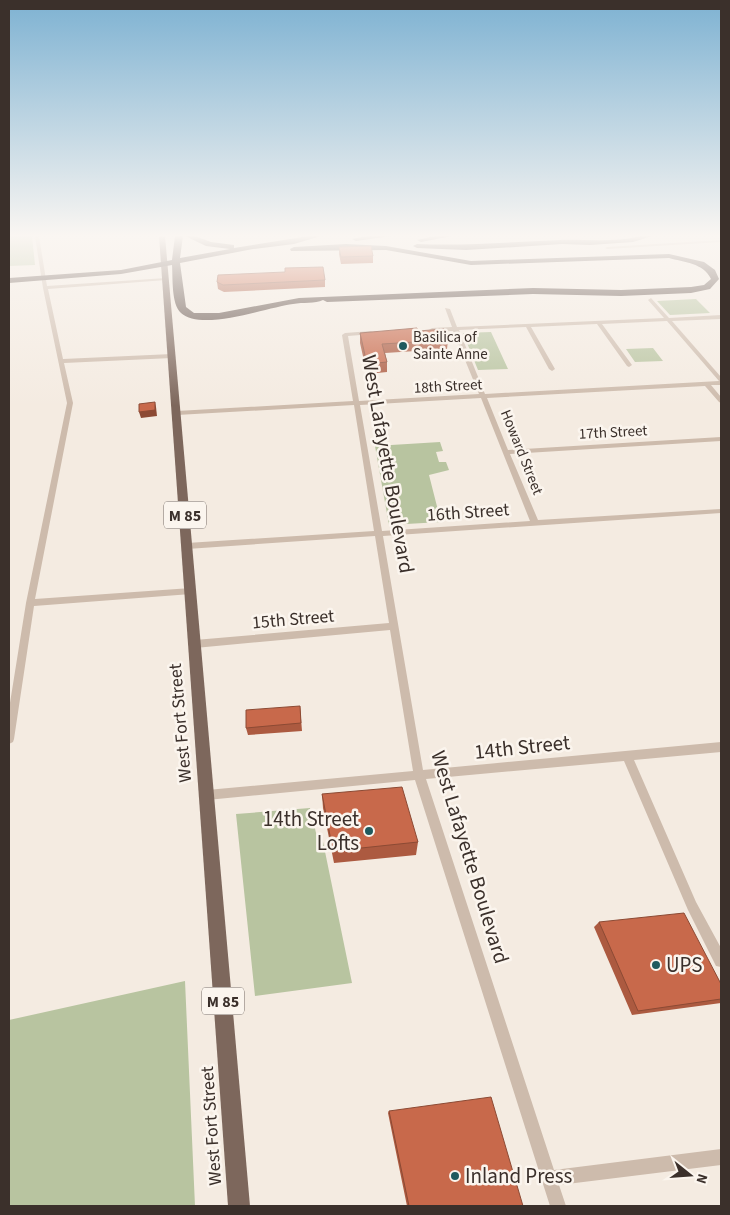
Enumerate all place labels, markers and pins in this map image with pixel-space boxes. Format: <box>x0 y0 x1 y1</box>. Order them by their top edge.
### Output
place label: Basilica of Sainte Anne <box>413 327 488 365</box>
marker: Basilica of Sainte Anne <box>397 340 409 352</box>
place label: 14th Street Lofts <box>263 804 359 858</box>
marker: 14th Street Lofts <box>363 825 375 837</box>
place label: UPS <box>666 950 702 980</box>
marker: UPS <box>650 959 662 971</box>
place label: Inland Press <box>465 1161 572 1191</box>
marker: Inland Press <box>449 1170 461 1182</box>

